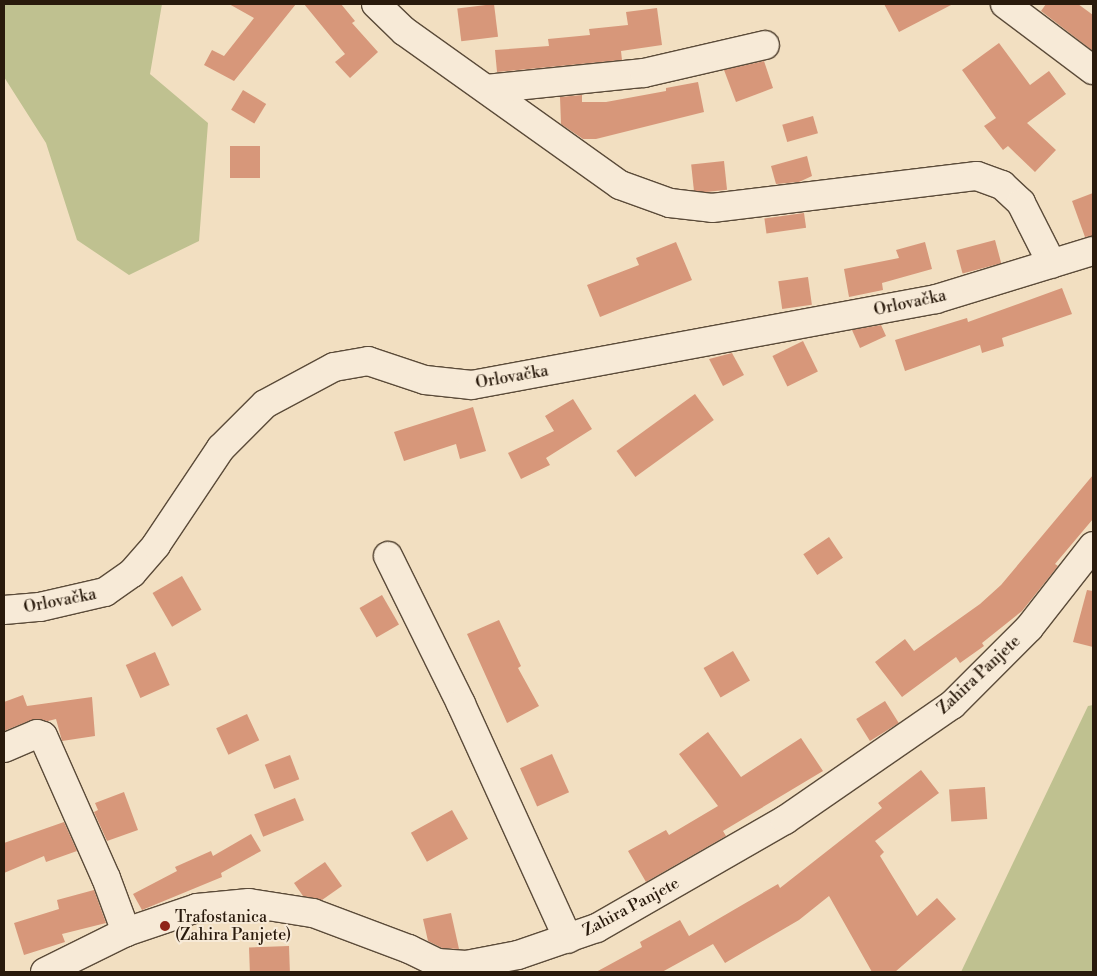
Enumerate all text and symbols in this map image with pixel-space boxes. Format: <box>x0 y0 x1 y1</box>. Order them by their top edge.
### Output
street label: Orlovačka <box>872 286 948 320</box>
street label: Orlovačka <box>474 361 550 393</box>
street label: Orlovačka <box>22 585 98 617</box>
street label: Zahira Panjete <box>934 632 1024 718</box>
street label: Zahira Panjete <box>580 874 682 940</box>
place label: Trafostanica (Zahira Panjete) <box>175 907 291 945</box>
marker: Trafostanica (Zahira Panjete) <box>159 920 171 932</box>

